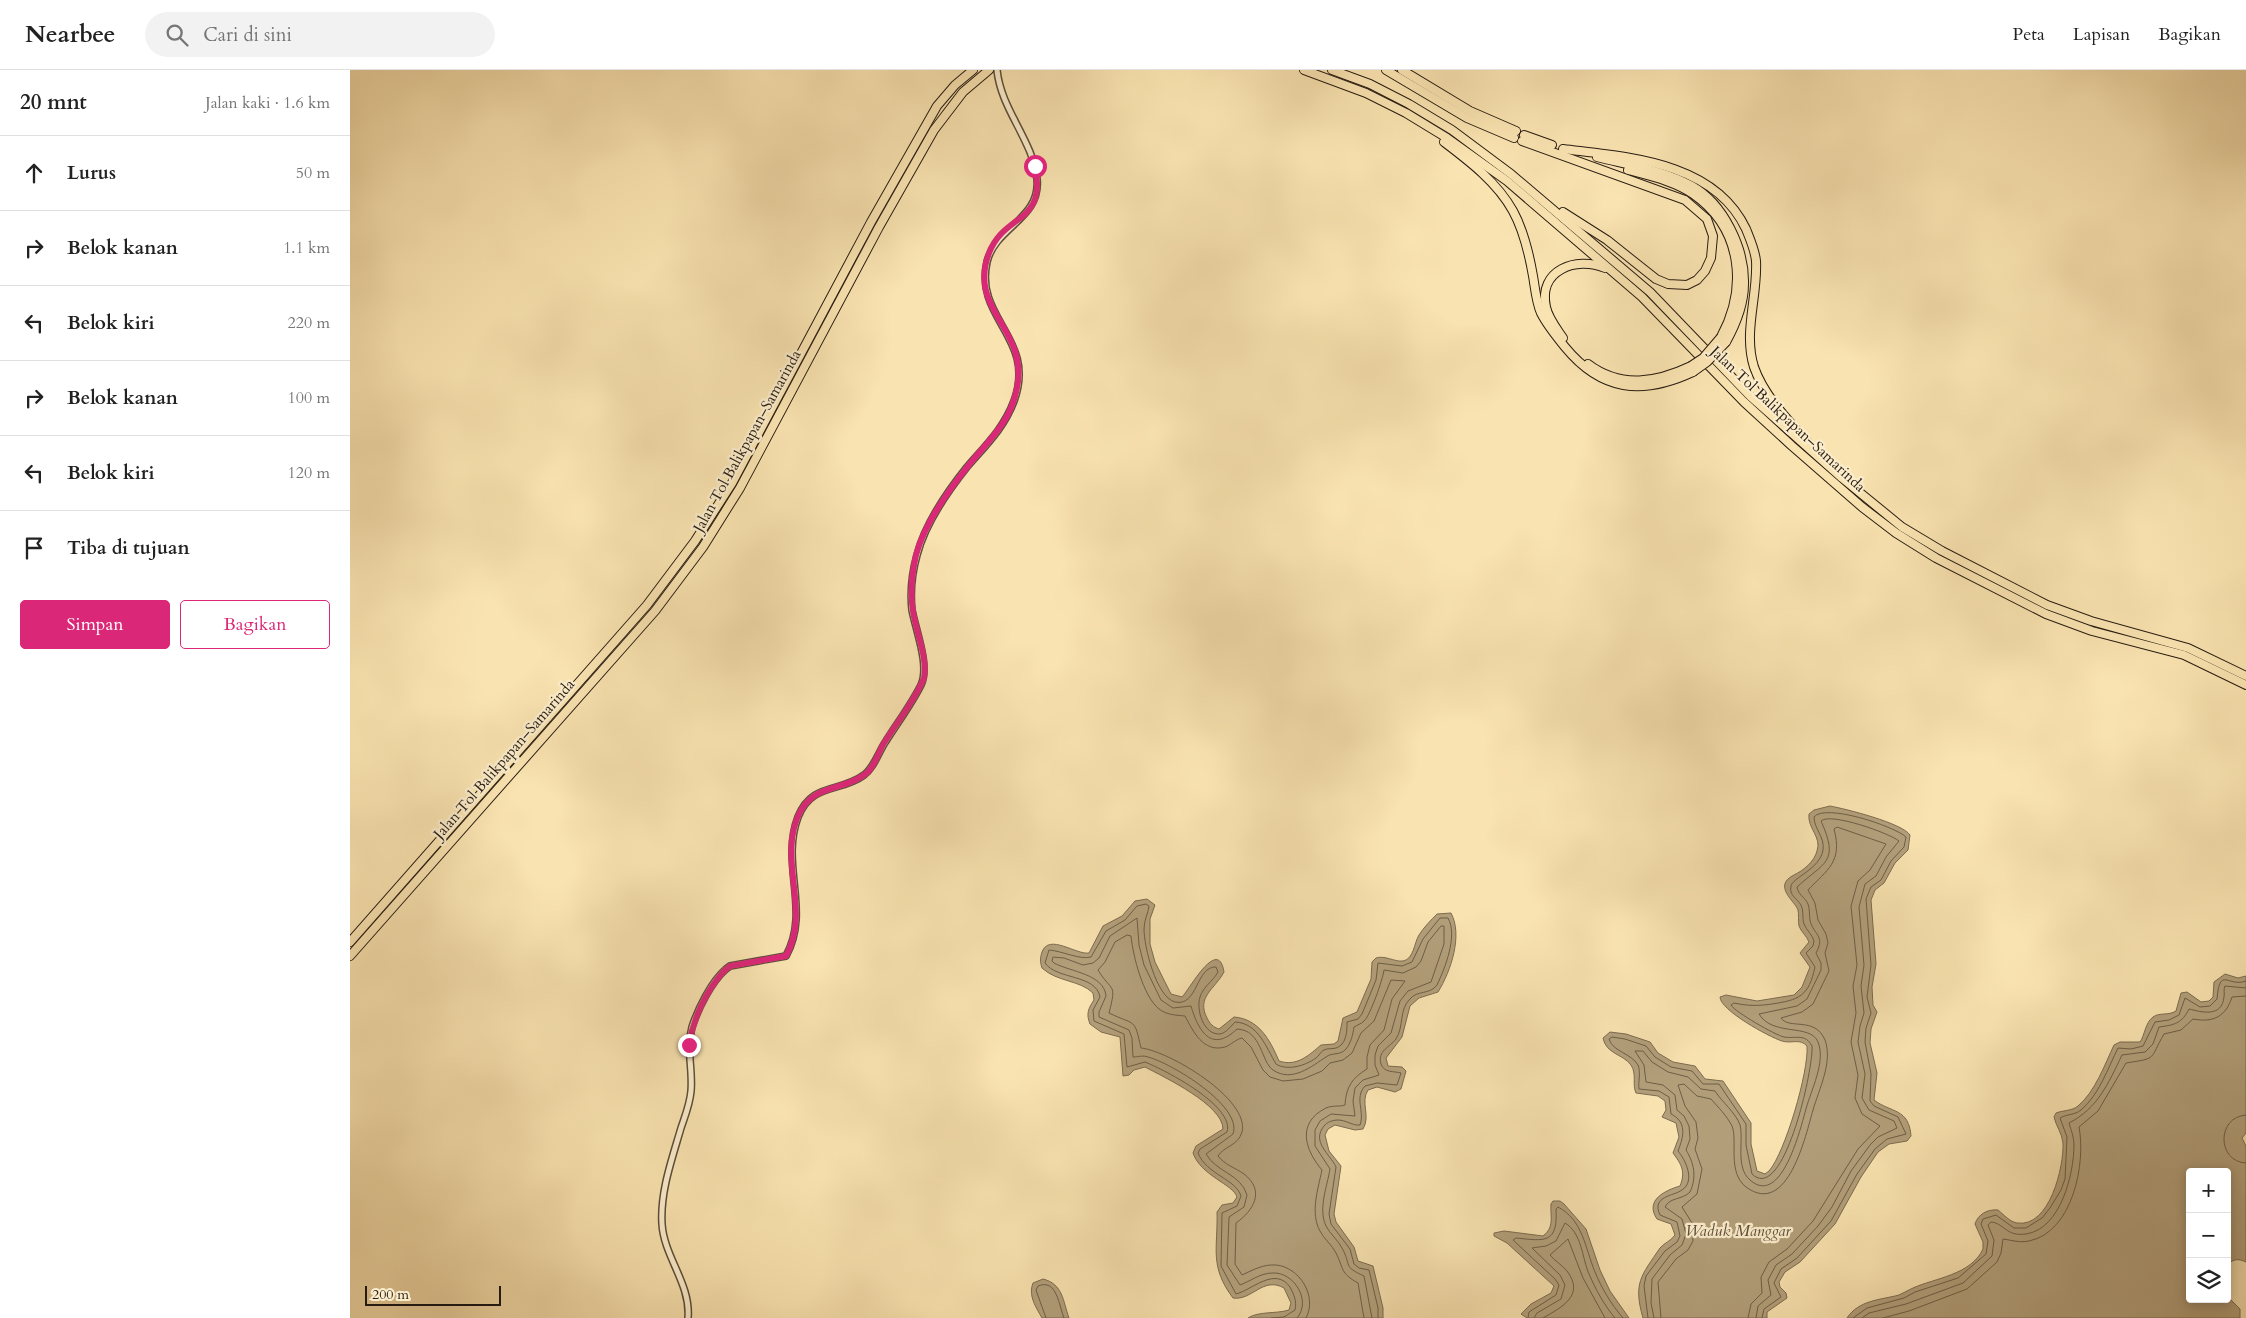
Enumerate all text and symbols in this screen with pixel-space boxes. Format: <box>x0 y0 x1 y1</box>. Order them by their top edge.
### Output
search box <box>145 12 495 57</box>
text: Nearbee <box>25 18 115 51</box>
icon: search <box>163 21 191 49</box>
text: Cari di sini <box>203 22 292 48</box>
text: Peta <box>2013 22 2045 47</box>
text: Lapisan <box>2073 22 2130 47</box>
text: Bagikan <box>2158 22 2221 47</box>
text: 20 mnt <box>20 88 87 117</box>
text: Jalan kaki · 1.6 km <box>205 92 330 114</box>
route start <box>1024 155 1047 178</box>
icon: ahead <box>20 159 48 187</box>
text: Lurus <box>67 160 116 186</box>
text: 50 m <box>296 162 330 184</box>
icon: right <box>20 234 48 262</box>
text: Belok kanan <box>67 235 178 261</box>
text: 1.1 km <box>283 237 330 259</box>
icon: left <box>20 309 48 337</box>
text: Belok kiri <box>67 310 154 336</box>
text: 220 m <box>288 312 330 334</box>
street label: Jalan Tol Balikpapan–Samarinda <box>1705 340 1870 497</box>
street label: Jalan Tol Balikpapan–Samarinda <box>687 346 806 538</box>
icon: right <box>20 384 48 412</box>
text: Belok kanan <box>67 385 178 411</box>
text: 100 m <box>288 387 330 409</box>
icon: left <box>20 459 48 487</box>
text: Belok kiri <box>67 460 154 486</box>
text: 120 m <box>288 462 330 484</box>
icon: arrive <box>20 534 48 562</box>
text: Tiba di tujuan <box>67 535 190 561</box>
button: Simpan <box>20 600 170 649</box>
button: Bagikan <box>180 600 330 649</box>
street label: Jalan Tol Balikpapan–Samarinda <box>428 674 579 845</box>
route end <box>678 1034 701 1057</box>
map controls <box>2186 1168 2231 1303</box>
button: + <box>2186 1168 2231 1213</box>
button: − <box>2186 1213 2231 1258</box>
water label: Waduk Manggar <box>1685 1220 1791 1242</box>
button: layers <box>2186 1258 2231 1303</box>
scale bar <box>365 1283 501 1306</box>
text: 200 m <box>372 1285 409 1304</box>

